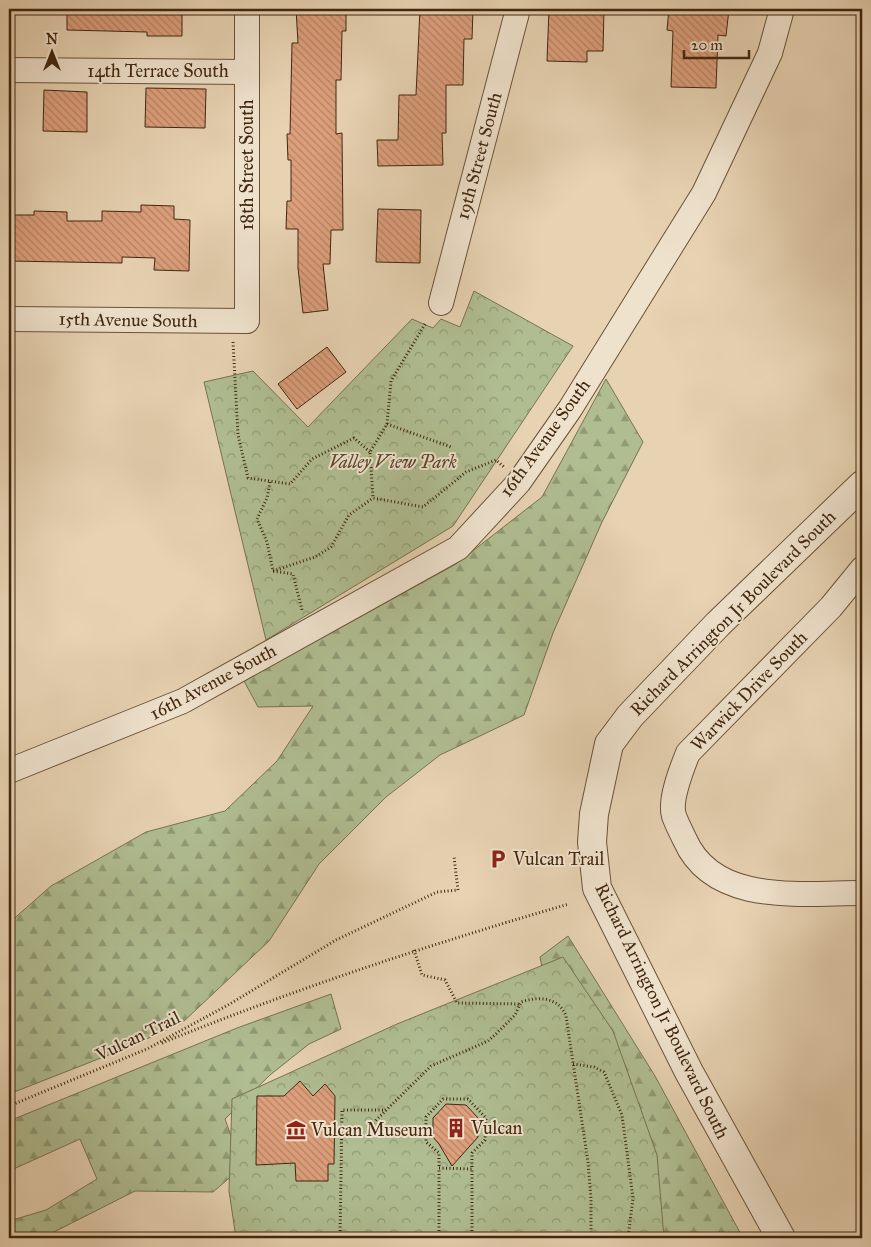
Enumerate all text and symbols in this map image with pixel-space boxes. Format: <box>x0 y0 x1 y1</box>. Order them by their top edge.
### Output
north arrow <box>28 28 78 78</box>
scale bar <box>684 28 748 60</box>
text: N <box>46 31 58 48</box>
text: 20 m <box>691 36 723 54</box>
street label: 14th Terrace South <box>87 60 229 82</box>
street label: 19th Street South <box>451 90 507 222</box>
street label: 18th Street South <box>236 99 258 231</box>
street label: 15th Avenue South <box>58 308 198 332</box>
street label: 16th Avenue South <box>495 375 595 501</box>
park label: Valley View Park <box>329 451 457 473</box>
street label: Richard Arrington Jr Boulevard South <box>626 506 841 721</box>
street label: Warwick Drive South <box>686 626 812 756</box>
street label: 16th Avenue South <box>146 639 280 725</box>
parking icon: Vulcan Trail <box>487 848 509 870</box>
place label: Vulcan Trail <box>512 848 604 870</box>
street label: Richard Arrington Jr Boulevard South <box>589 879 734 1143</box>
street label: Vulcan Trail <box>91 1006 184 1066</box>
building icon: Vulcan <box>445 1117 467 1139</box>
place label: Vulcan <box>470 1117 523 1139</box>
museum icon: Vulcan Museum <box>285 1119 307 1141</box>
place label: Vulcan Museum <box>310 1119 433 1141</box>

